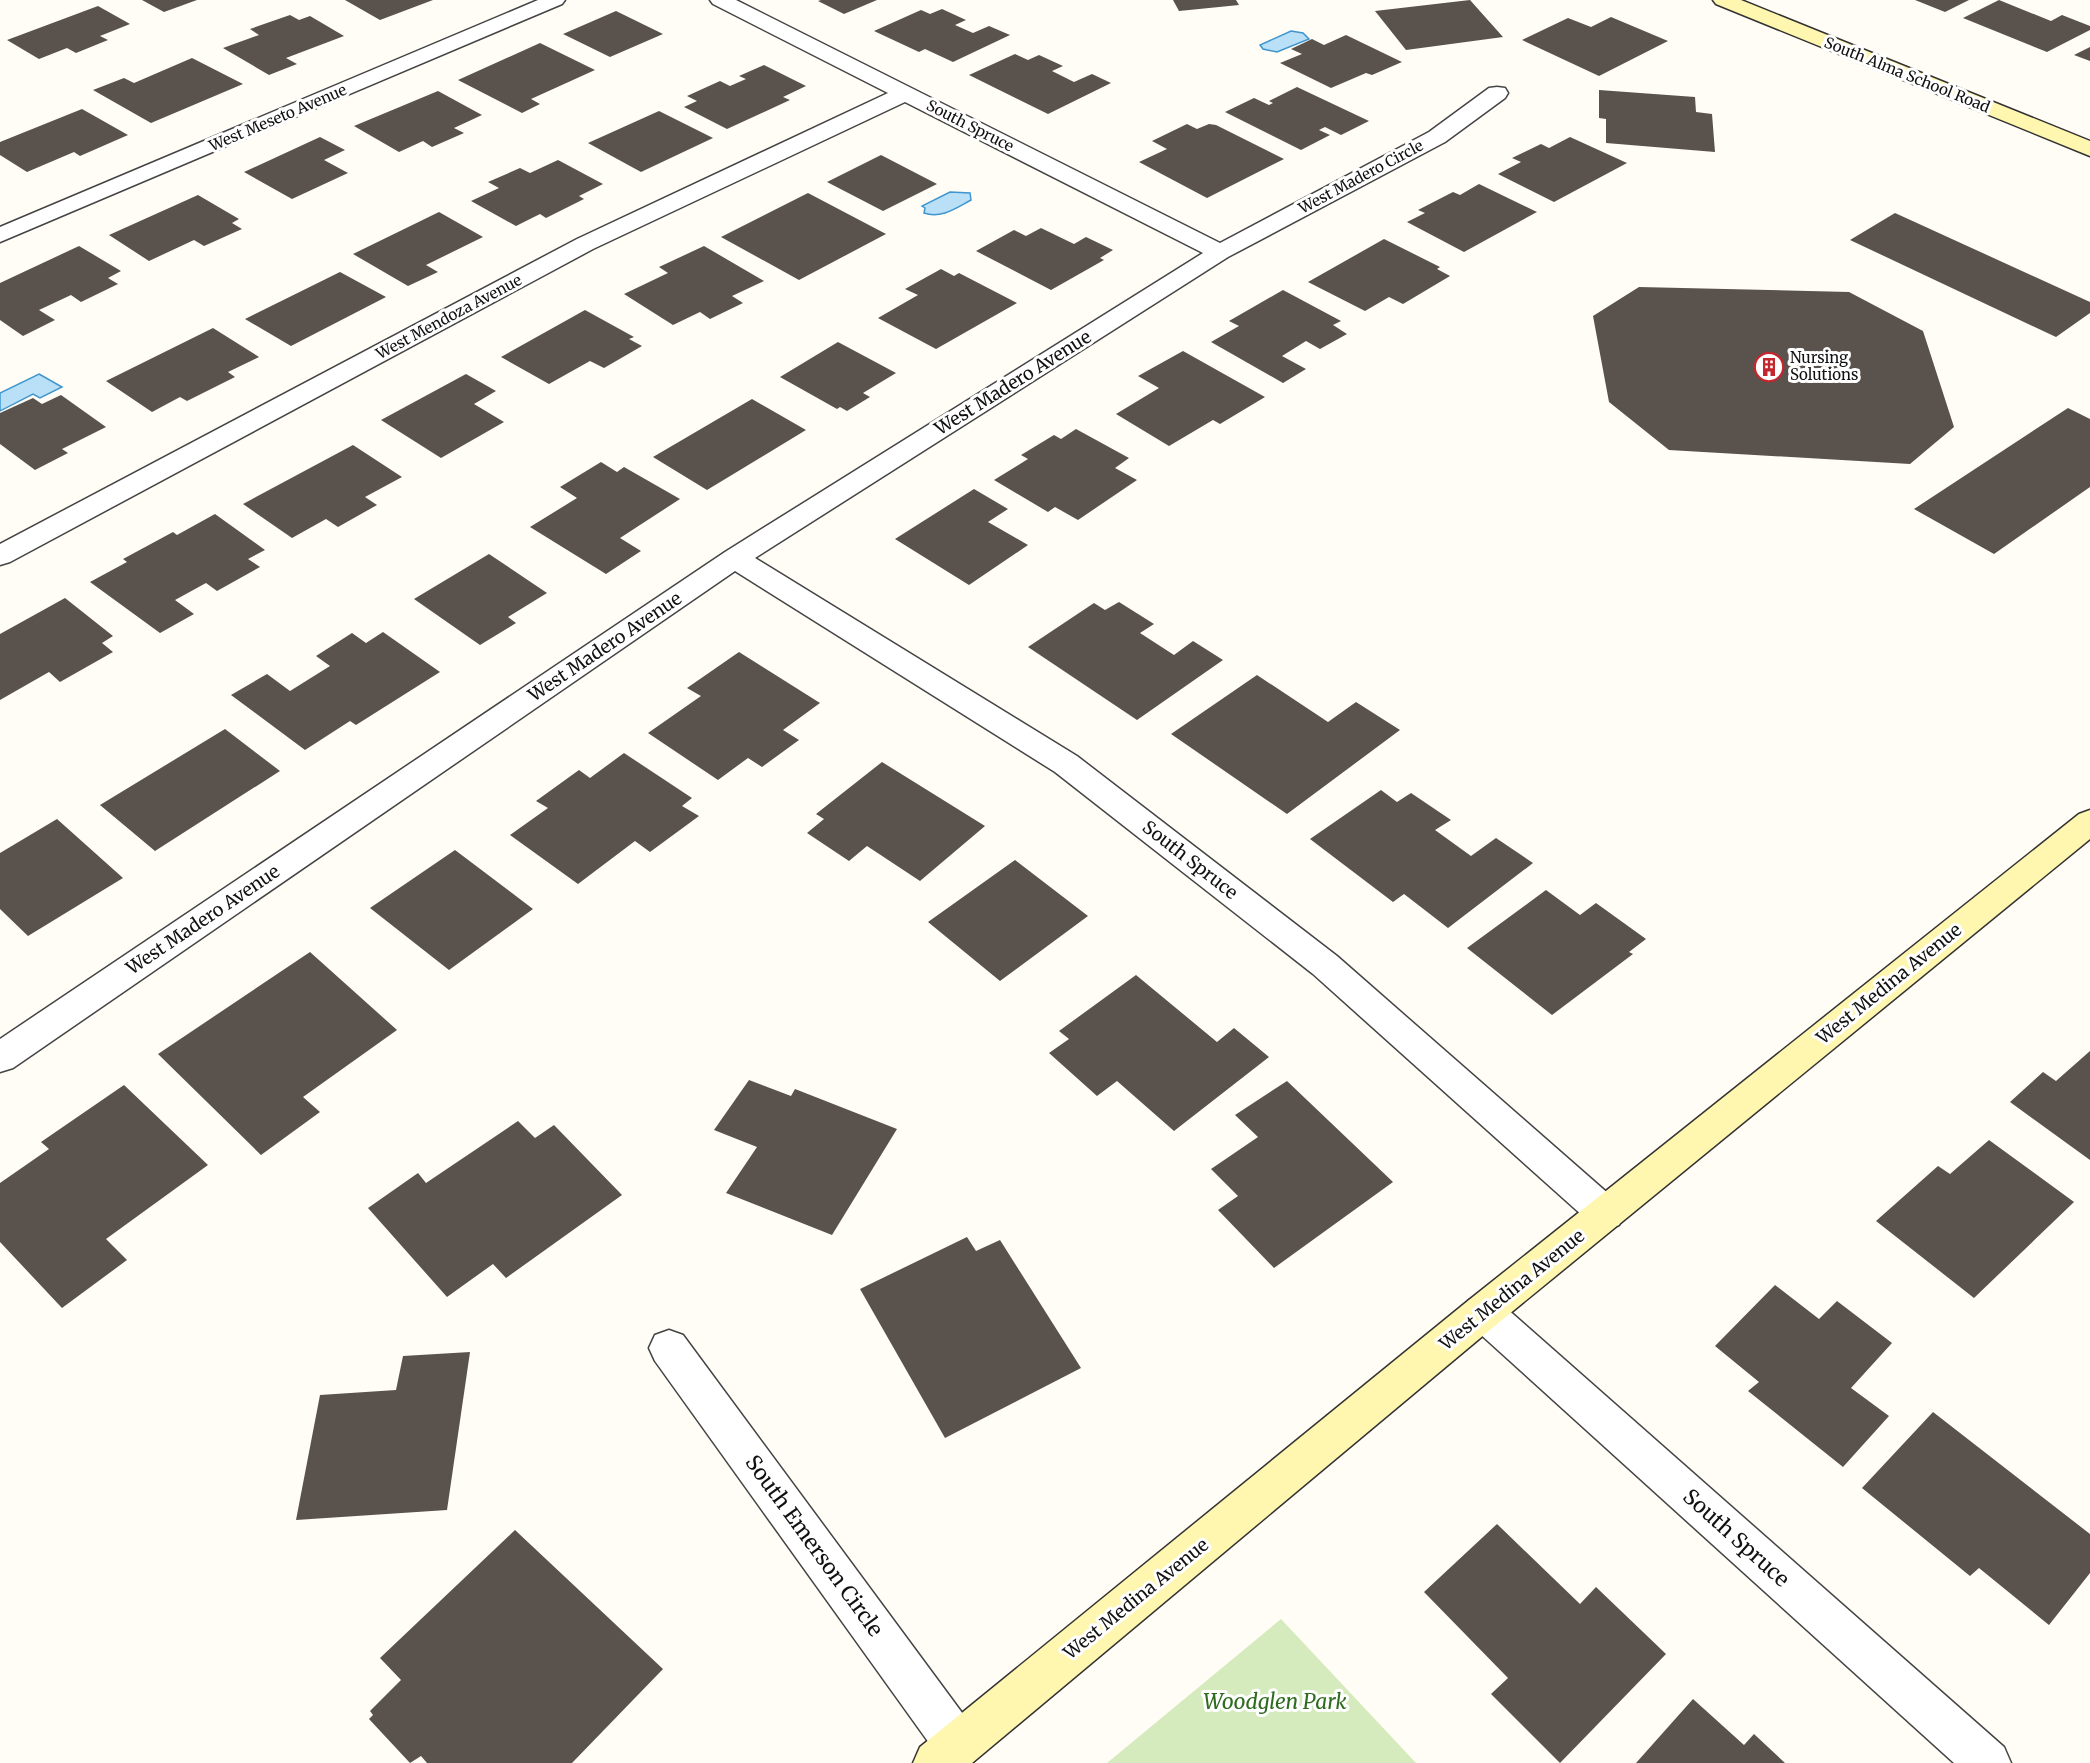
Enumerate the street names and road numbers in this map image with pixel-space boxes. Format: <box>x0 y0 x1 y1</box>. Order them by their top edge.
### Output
street label: South Alma School Road <box>1822 33 1993 117</box>
street label: West Meseto Avenue <box>205 80 350 155</box>
street label: South Spruce <box>923 95 1017 156</box>
street label: West Madero Circle <box>1294 136 1426 218</box>
street label: West Mendoza Avenue <box>372 270 525 363</box>
street label: West Madero Avenue <box>929 325 1095 441</box>
street label: West Madero Avenue <box>523 587 686 707</box>
street label: South Spruce <box>1138 815 1243 904</box>
street label: West Madero Avenue <box>121 860 284 980</box>
street label: West Medina Avenue <box>1811 918 1966 1050</box>
street label: West Medina Avenue <box>1434 1224 1589 1356</box>
street label: South Emerson Circle <box>740 1450 889 1642</box>
street label: South Spruce <box>1678 1483 1795 1592</box>
street label: West Medina Avenue <box>1058 1533 1213 1665</box>

